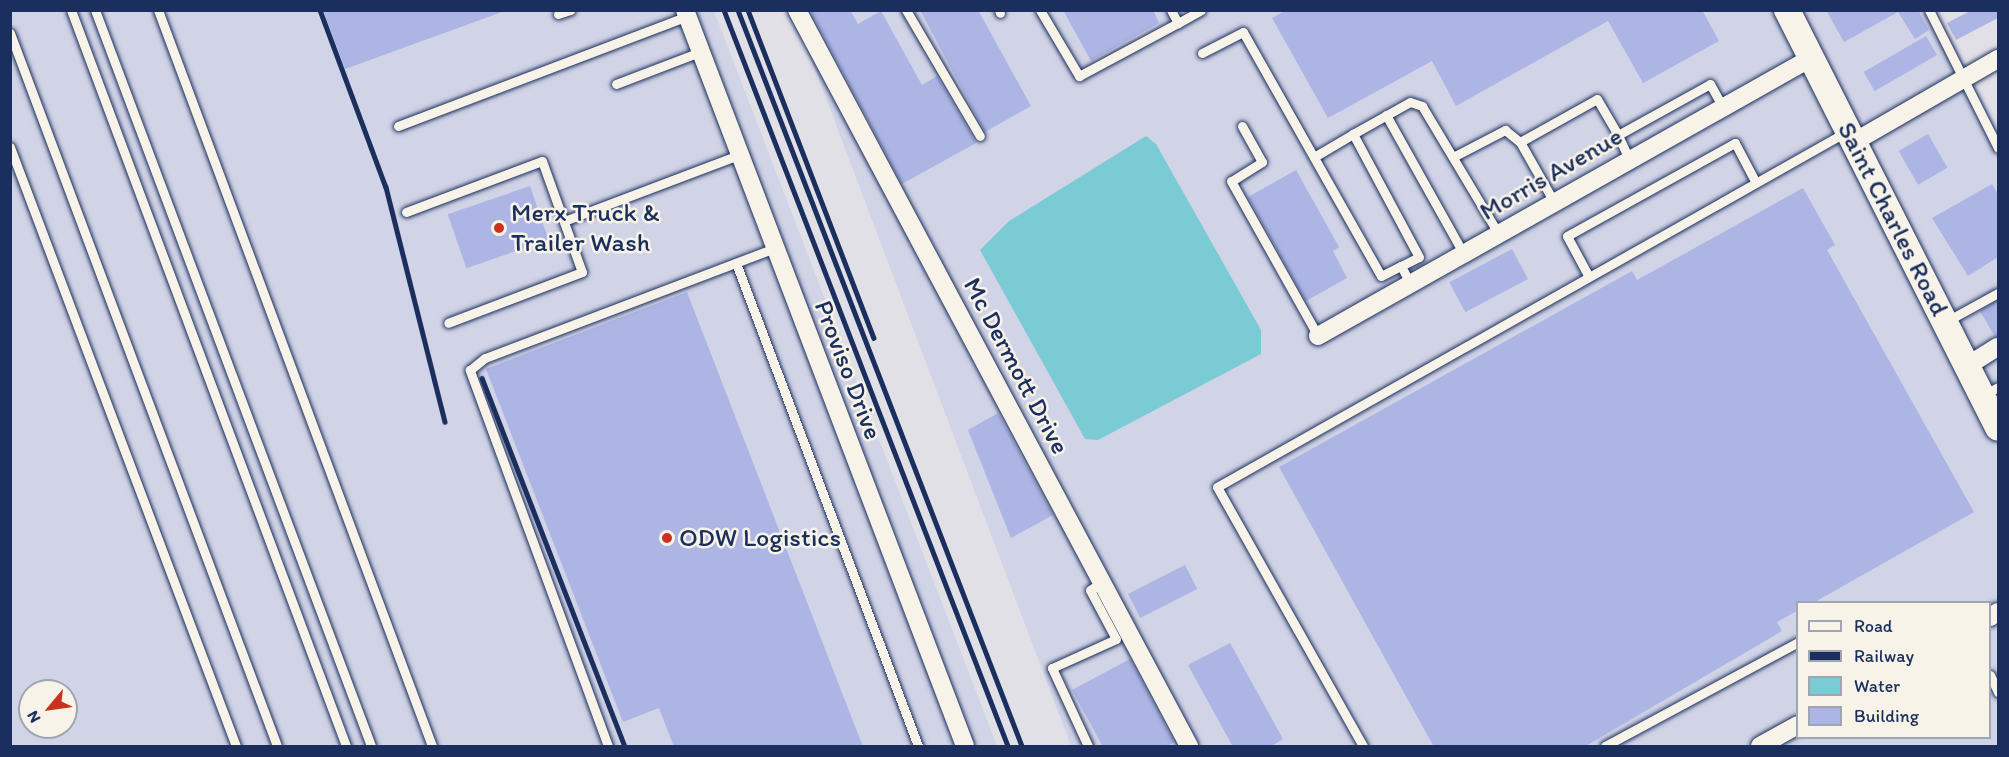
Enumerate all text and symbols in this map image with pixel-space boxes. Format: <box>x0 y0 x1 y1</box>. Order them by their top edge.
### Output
street label: Saint Charles Road <box>1831 117 1955 321</box>
street label: Morris Avenue <box>1474 121 1628 227</box>
place label: Merx Truck & Trailer Wash <box>511 197 658 258</box>
marker: Merx Truck & Trailer Wash <box>492 221 506 235</box>
street label: Mc Dermott Drive <box>956 272 1076 460</box>
street label: Proviso Drive <box>807 296 889 444</box>
place label: ODW Logistics <box>679 522 841 554</box>
marker: ODW Logistics <box>660 531 674 545</box>
legend <box>1796 601 1991 739</box>
text: Road <box>1854 615 1893 637</box>
text: Railway <box>1854 645 1914 667</box>
text: Water <box>1854 675 1900 697</box>
north arrow <box>18 679 78 739</box>
text: Building <box>1854 705 1919 727</box>
text: N <box>23 708 44 726</box>

